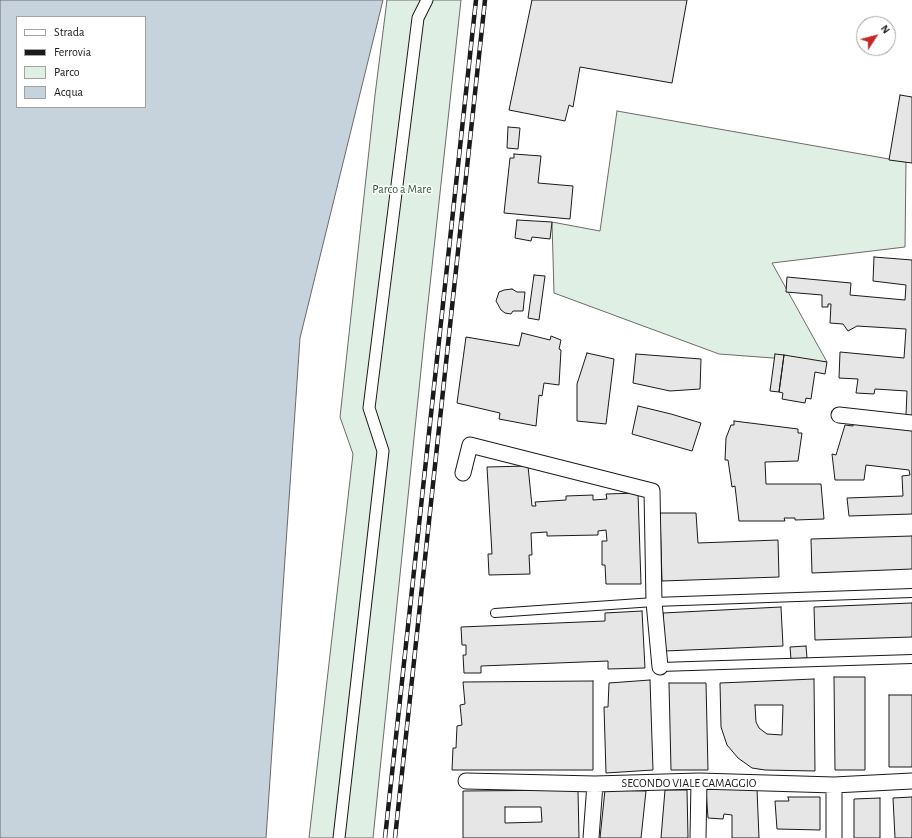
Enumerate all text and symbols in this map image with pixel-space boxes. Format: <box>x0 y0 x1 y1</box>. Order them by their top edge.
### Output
legend <box>16 16 146 108</box>
north arrow <box>856 16 896 56</box>
text: N <box>879 23 892 36</box>
text: Strada <box>54 26 85 38</box>
text: Ferrovia <box>54 46 91 58</box>
text: Parco <box>54 66 80 78</box>
text: Acqua <box>54 86 83 98</box>
park label: Parco a Mare <box>372 182 432 196</box>
street label: SECONDO VIALE CAMAGGIO <box>622 776 756 790</box>

